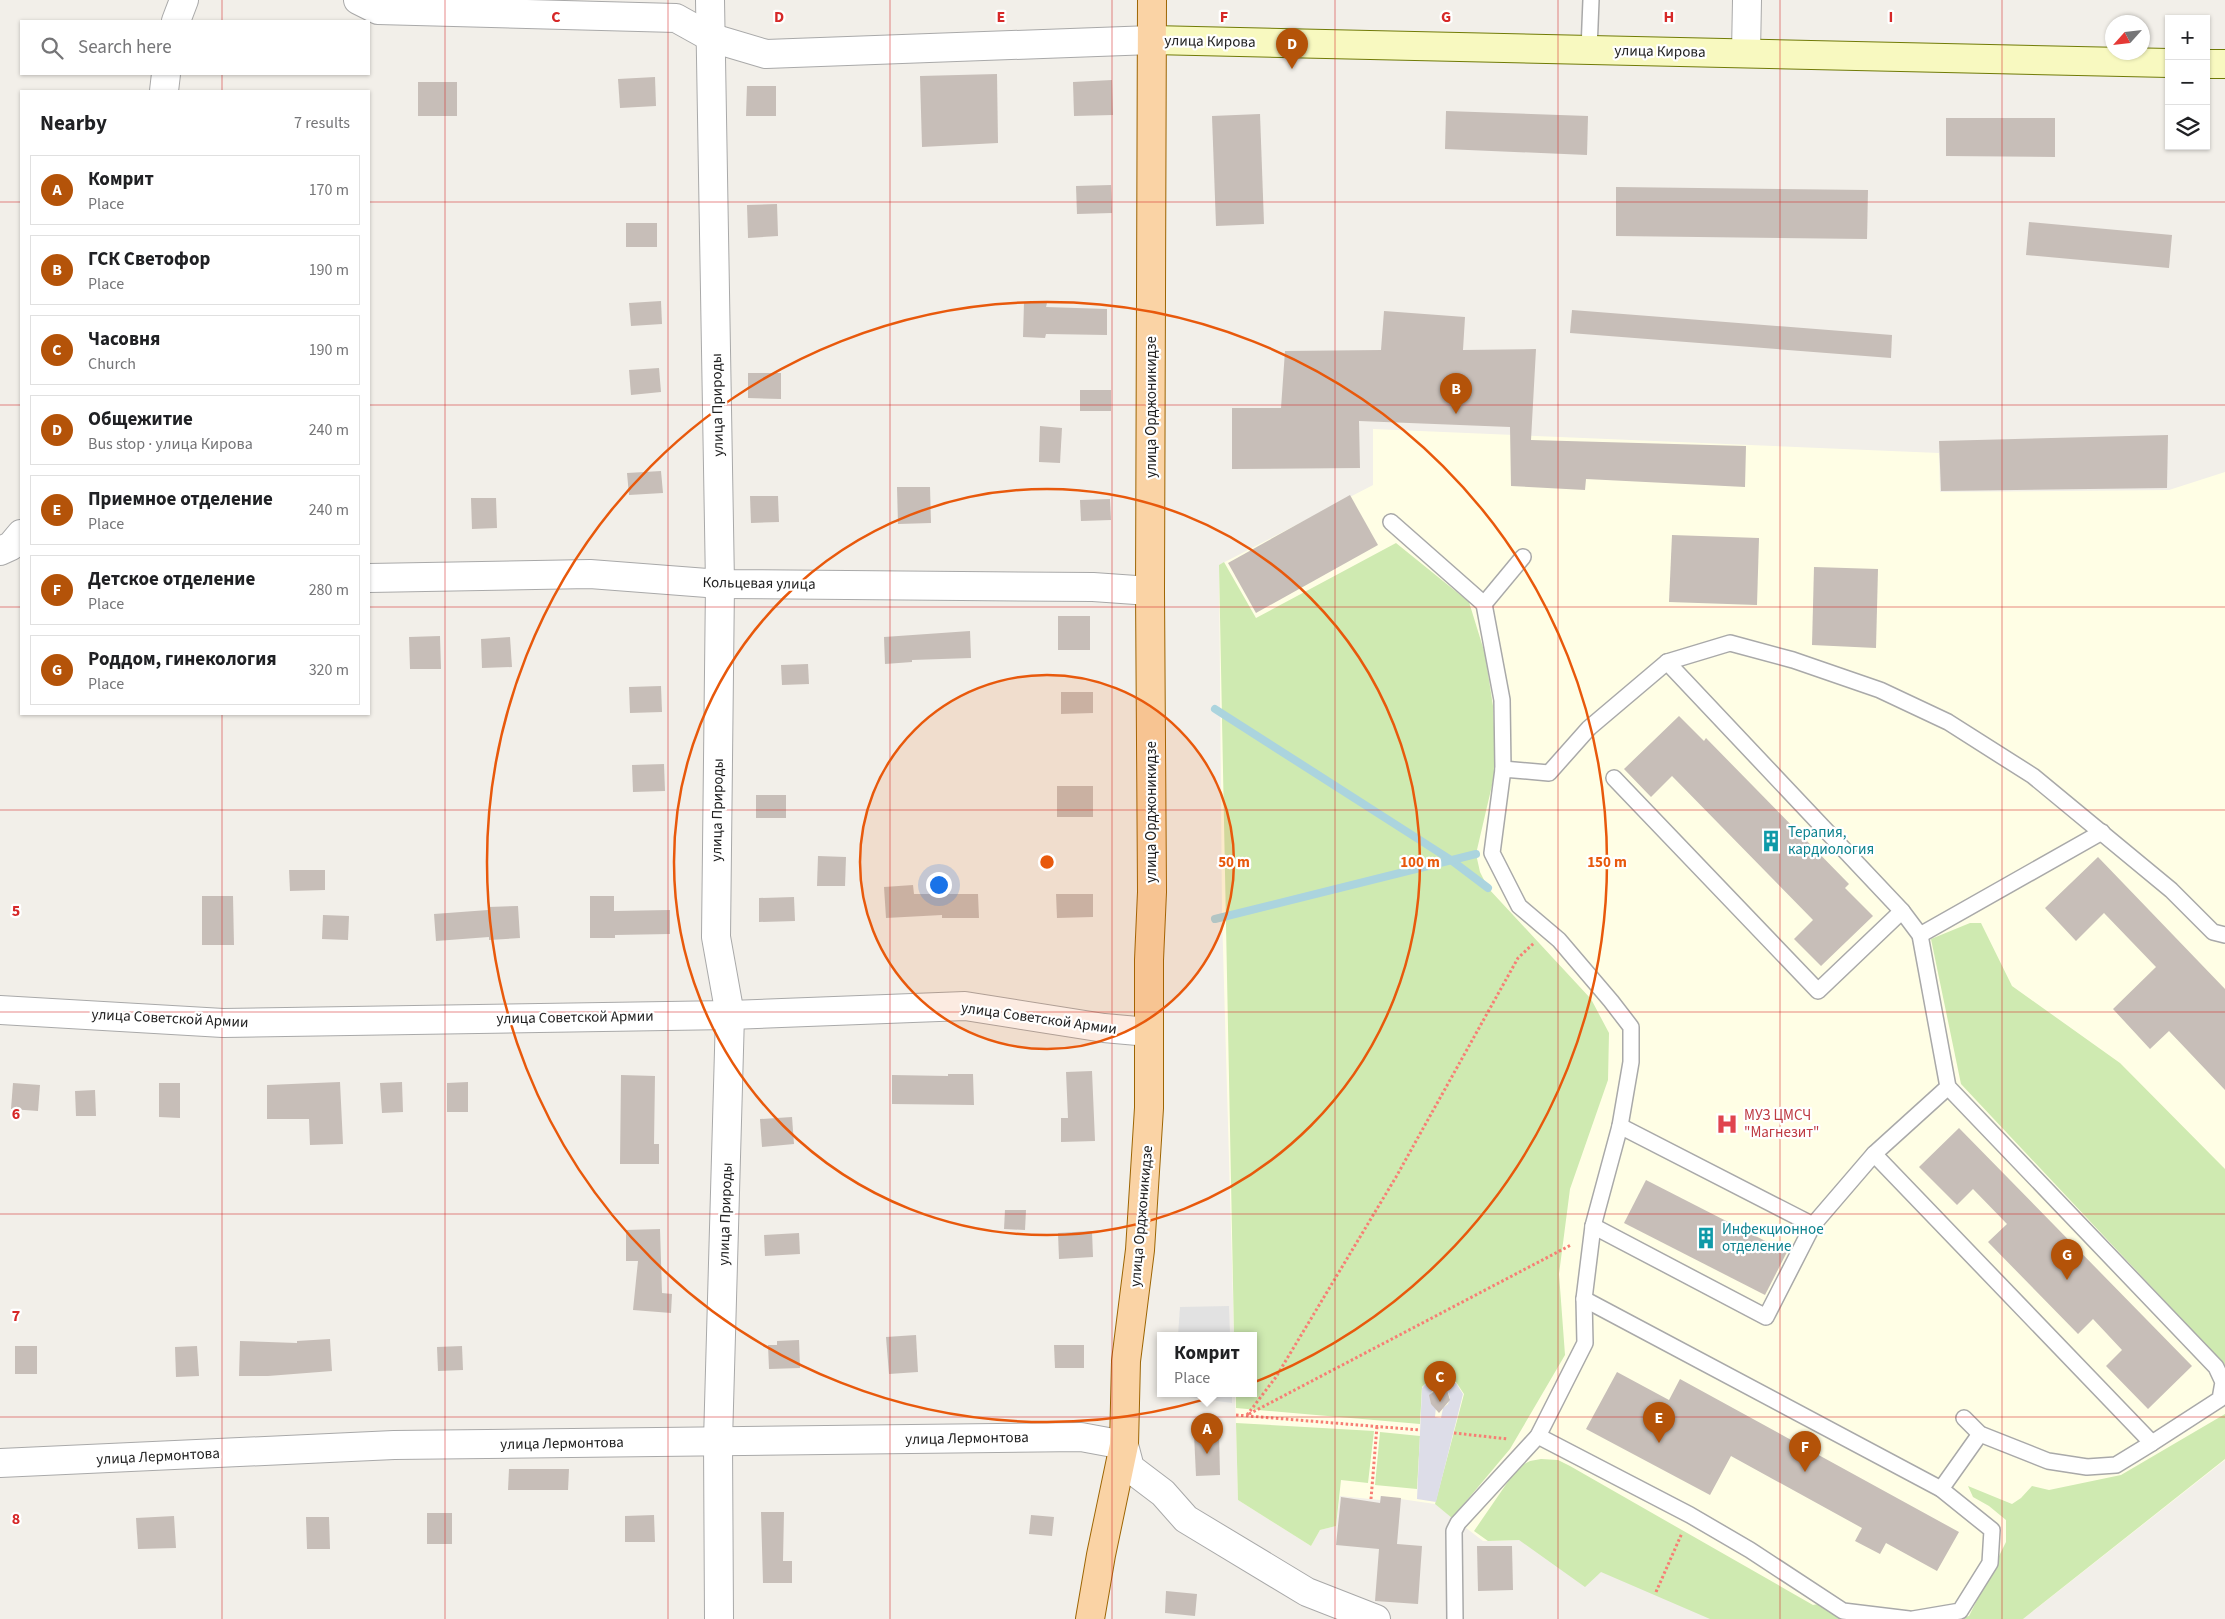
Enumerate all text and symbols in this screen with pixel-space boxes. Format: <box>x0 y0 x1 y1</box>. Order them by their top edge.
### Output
text: C <box>551 6 561 28</box>
text: D <box>774 6 784 28</box>
text: E <box>997 6 1005 28</box>
text: F <box>1220 6 1228 28</box>
text: G <box>1441 6 1451 28</box>
text: H <box>1664 6 1674 28</box>
text: I <box>1889 6 1893 28</box>
north arrow <box>2105 15 2150 60</box>
map controls <box>2165 15 2210 150</box>
button: + <box>2165 15 2210 60</box>
search box <box>20 20 370 75</box>
pin: D <box>1276 28 1308 69</box>
street label: улица Кирова <box>1164 30 1256 53</box>
icon: search <box>38 34 66 62</box>
text: Search here <box>78 34 172 61</box>
street label: улица Кирова <box>1614 40 1706 63</box>
button: − <box>2165 60 2210 105</box>
button: layers <box>2165 105 2210 150</box>
text: Nearby <box>40 108 107 138</box>
text: 7 results <box>294 112 350 134</box>
text: Комрит <box>88 166 154 193</box>
text: A <box>52 179 62 201</box>
text: 170 m <box>309 179 349 201</box>
text: Place <box>88 193 124 215</box>
text: ГСК Светофор <box>88 246 210 273</box>
text: B <box>52 259 62 281</box>
text: 190 m <box>309 259 349 281</box>
text: Place <box>88 273 124 295</box>
text: Часовня <box>88 326 160 353</box>
street label: улица Орджоникидзе <box>1141 336 1162 478</box>
text: C <box>52 339 62 361</box>
text: 190 m <box>309 339 349 361</box>
text: Church <box>88 353 136 375</box>
street label: улица Природы <box>706 353 729 457</box>
pin: B <box>1440 373 1472 414</box>
text: Общежитие <box>88 406 193 433</box>
text: D <box>52 419 62 441</box>
text: 240 m <box>309 419 349 441</box>
text: Bus stop · улица Кирова <box>88 433 253 455</box>
text: Приемное отделение <box>88 486 273 513</box>
text: E <box>53 499 61 521</box>
text: 240 m <box>309 499 349 521</box>
text: Place <box>88 513 124 535</box>
text: Детское отделение <box>88 566 255 593</box>
street label: Кольцевая улица <box>702 572 816 595</box>
text: F <box>53 579 61 601</box>
text: 280 m <box>309 579 349 601</box>
text: Place <box>88 593 124 615</box>
text: Роддом, гинекология <box>88 646 277 673</box>
text: G <box>52 659 62 681</box>
text: 320 m <box>309 659 349 681</box>
text: Place <box>88 673 124 695</box>
street label: улица Орджоникидзе <box>1141 741 1162 883</box>
street label: улица Природы <box>706 758 729 862</box>
place label: Терапия, кардиология <box>1788 822 1874 860</box>
building icon: Терапия, кардиология <box>1758 828 1784 854</box>
text: 50 m <box>1218 852 1250 873</box>
text: 100 m <box>1400 852 1440 873</box>
text: 150 m <box>1587 852 1627 873</box>
centre of rings <box>1038 853 1056 871</box>
your location <box>926 872 952 898</box>
text: 5 <box>12 900 20 922</box>
street label: улица Советской Армии <box>960 997 1118 1040</box>
street label: улица Советской Армии <box>91 1004 249 1033</box>
street label: улица Советской Армии <box>496 1006 654 1029</box>
text: 6 <box>12 1103 20 1125</box>
place label: МУЗ ЦМСЧ "Магнезит" <box>1744 1105 1820 1143</box>
hospital icon: МУЗ ЦМСЧ "Магнезит" <box>1714 1111 1740 1137</box>
street label: улица Орджоникидзе <box>1125 1144 1158 1288</box>
street label: улица Природы <box>713 1162 738 1266</box>
place label: Инфекционное отделение <box>1722 1219 1824 1257</box>
building icon: Инфекционное отделение <box>1693 1225 1719 1251</box>
pin: G <box>2051 1239 2083 1280</box>
text: 7 <box>12 1305 20 1327</box>
popup <box>1157 1332 1257 1397</box>
text: Комрит <box>1174 1340 1240 1367</box>
pin: C <box>1424 1361 1456 1402</box>
text: Place <box>1174 1367 1210 1389</box>
pin: E <box>1643 1402 1675 1443</box>
pin: A <box>1191 1413 1223 1454</box>
street label: улица Лермонтова <box>905 1427 1029 1450</box>
pin: F <box>1789 1431 1821 1472</box>
street label: улица Лермонтова <box>500 1432 624 1455</box>
street label: улица Лермонтова <box>96 1443 220 1470</box>
text: 8 <box>12 1508 20 1530</box>

